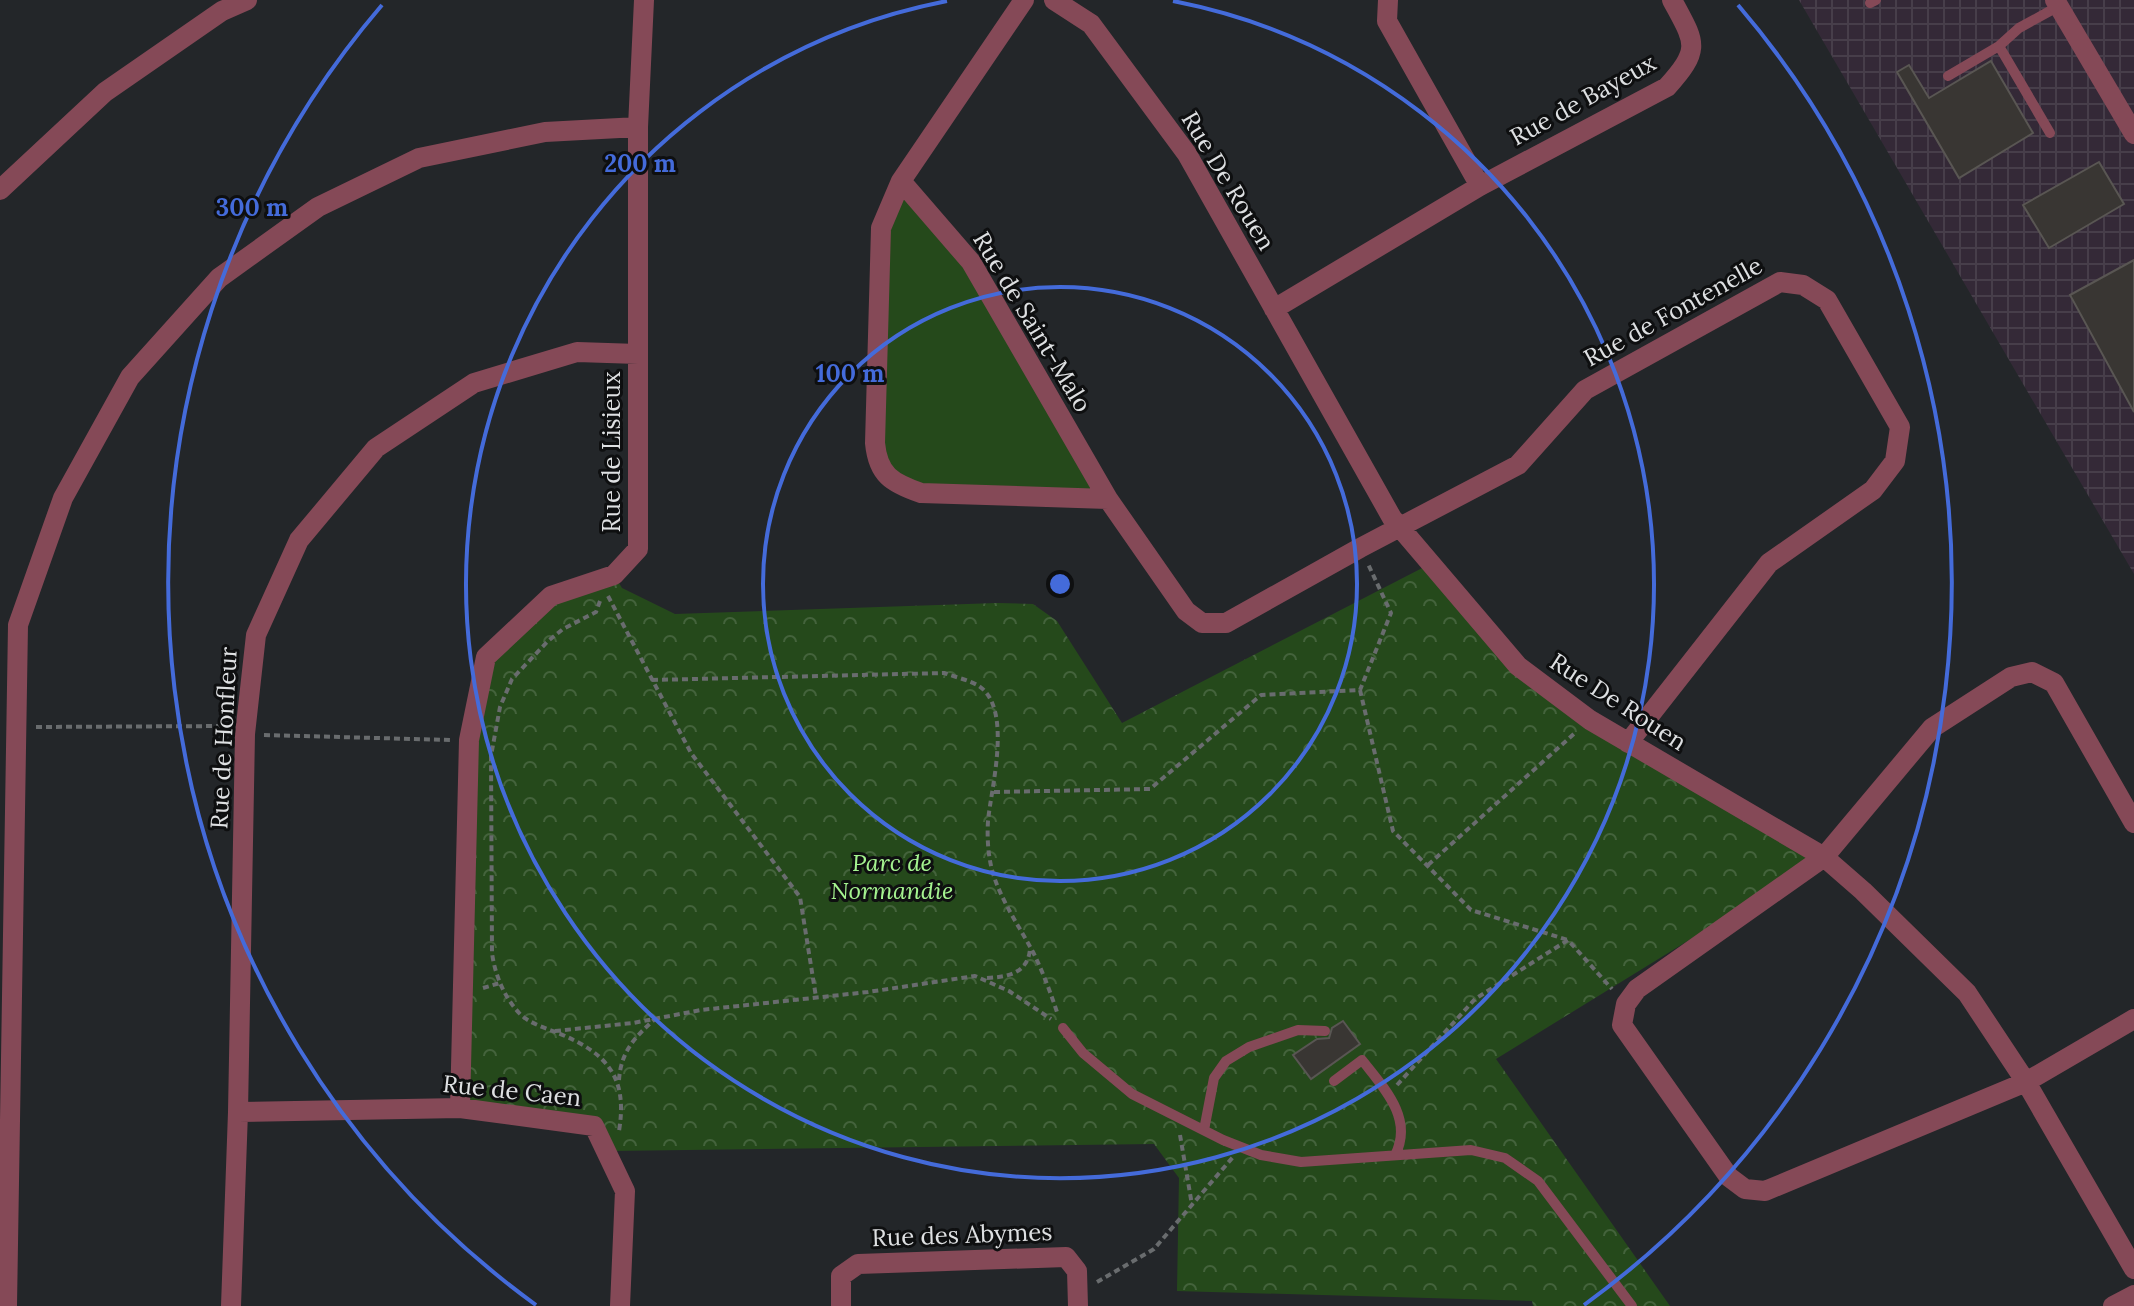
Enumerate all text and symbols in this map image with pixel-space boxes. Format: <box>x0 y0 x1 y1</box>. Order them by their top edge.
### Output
street label: Rue de Bayeux <box>1504 47 1661 152</box>
street label: Rue De Rouen <box>1175 106 1282 256</box>
text: 200 m <box>604 148 676 179</box>
text: 300 m <box>216 192 288 223</box>
street label: Rue de Saint-Malo <box>966 226 1099 418</box>
street label: Rue de Fontenelle <box>1578 250 1768 373</box>
text: 100 m <box>816 358 884 389</box>
street label: Rue de Lisieux <box>596 371 627 532</box>
centre of rings <box>1046 570 1074 598</box>
street label: Rue de Honfleur <box>203 646 244 830</box>
street label: Rue De Rouen <box>1544 646 1692 757</box>
park label: Parc de Normandie <box>831 847 953 906</box>
street label: Rue de Caen <box>441 1068 583 1113</box>
street label: Rue des Abymes <box>871 1216 1053 1253</box>

